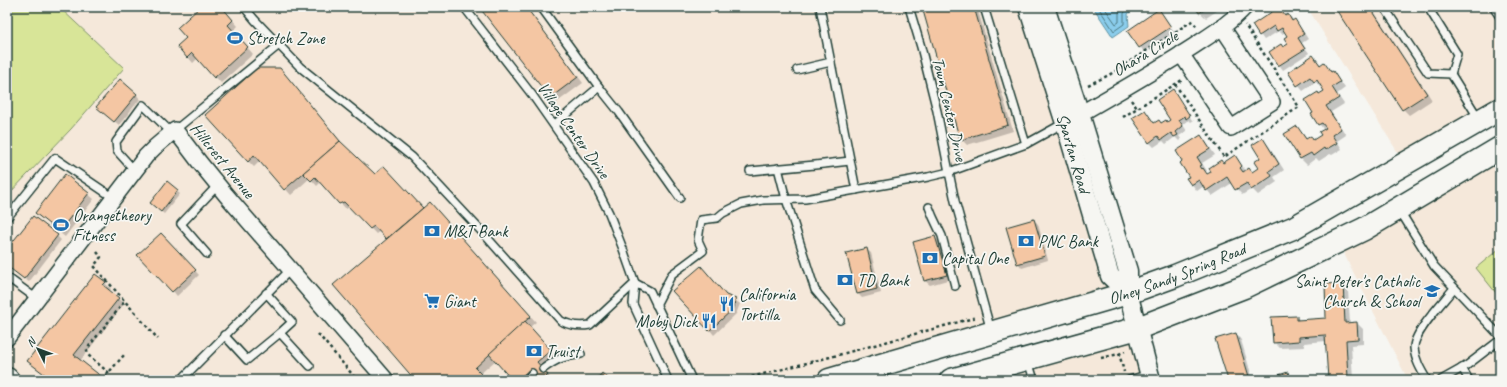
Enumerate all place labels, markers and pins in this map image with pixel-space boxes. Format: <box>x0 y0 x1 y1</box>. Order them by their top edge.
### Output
place label: Stretch Zone <box>247 28 326 49</box>
sports icon: Stretch Zone <box>226 29 244 47</box>
place label: Orangetheory Fitness <box>73 205 152 246</box>
sports icon: Orangetheory Fitness <box>52 216 70 234</box>
place label: M&T Bank <box>444 221 510 242</box>
bank icon: M&T Bank <box>423 222 441 240</box>
place label: PNC Bank <box>1038 231 1100 252</box>
bank icon: PNC Bank <box>1017 232 1035 250</box>
place label: Capital One <box>942 248 1010 269</box>
bank icon: Capital One <box>921 249 939 267</box>
place label: TD Bank <box>857 270 911 291</box>
bank icon: TD Bank <box>836 271 854 289</box>
place label: Saint Peter's Catholic Church & School <box>1295 271 1423 312</box>
school or university icon: Saint Peter's Catholic Church & School <box>1423 282 1441 300</box>
place label: California Tortilla <box>739 284 796 325</box>
place label: Giant <box>444 291 478 312</box>
supermarket icon: Giant <box>423 292 441 310</box>
restaurant icon: California Tortilla <box>718 295 736 313</box>
place label: Moby Dick <box>636 311 699 332</box>
restaurant icon: Moby Dick <box>700 312 718 330</box>
place label: Truist <box>546 341 582 362</box>
bank icon: Truist <box>525 342 543 360</box>

